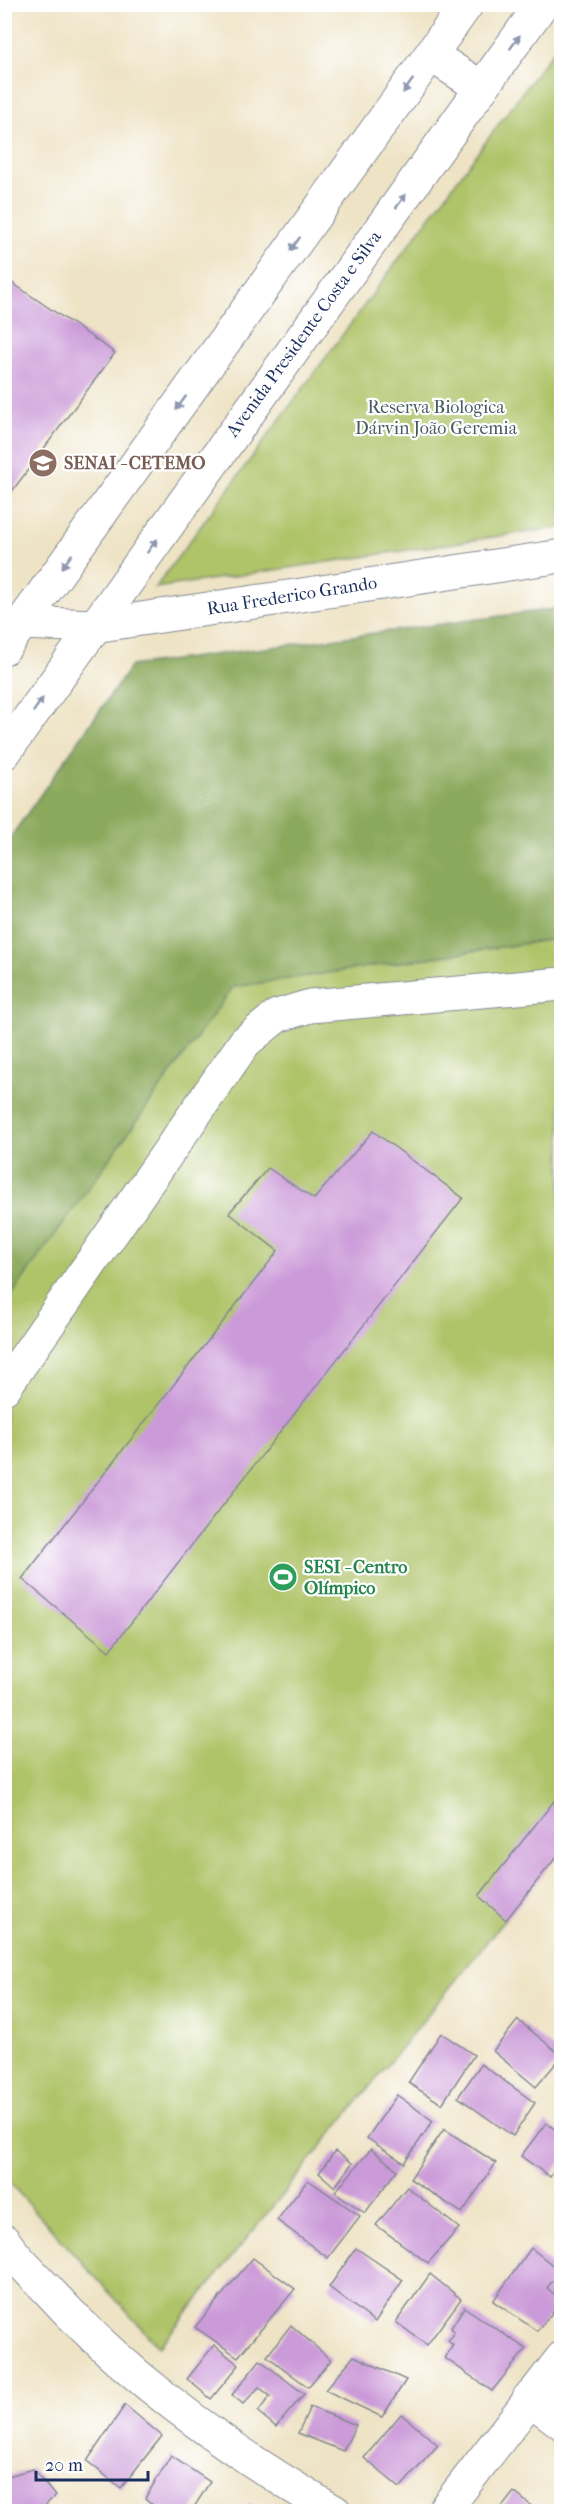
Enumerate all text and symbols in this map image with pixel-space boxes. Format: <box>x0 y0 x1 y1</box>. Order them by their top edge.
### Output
one-way arrow <box>509 35 521 51</box>
one-way arrow <box>403 79 415 94</box>
one-way arrow <box>394 193 406 208</box>
street label: Avenida Presidente Costa e Silva <box>222 226 386 442</box>
one-way arrow <box>289 237 301 252</box>
one-way arrow <box>175 394 187 410</box>
park label: Reserva Biologica Dárvin João Geremia <box>355 397 518 439</box>
school or university icon: SENAI - CETEMO <box>27 447 59 479</box>
place label: SENAI - CETEMO <box>64 453 205 474</box>
one-way arrow <box>145 539 157 554</box>
one-way arrow <box>61 552 73 568</box>
street label: Rua Frederico Grando <box>206 572 378 620</box>
one-way arrow <box>32 697 44 713</box>
place label: SESI - Centro Olímpico <box>304 1557 407 1599</box>
sports icon: SESI - Centro Olímpico <box>267 1561 299 1593</box>
scale bar <box>36 2444 148 2482</box>
text: 20 m <box>45 2455 83 2476</box>

